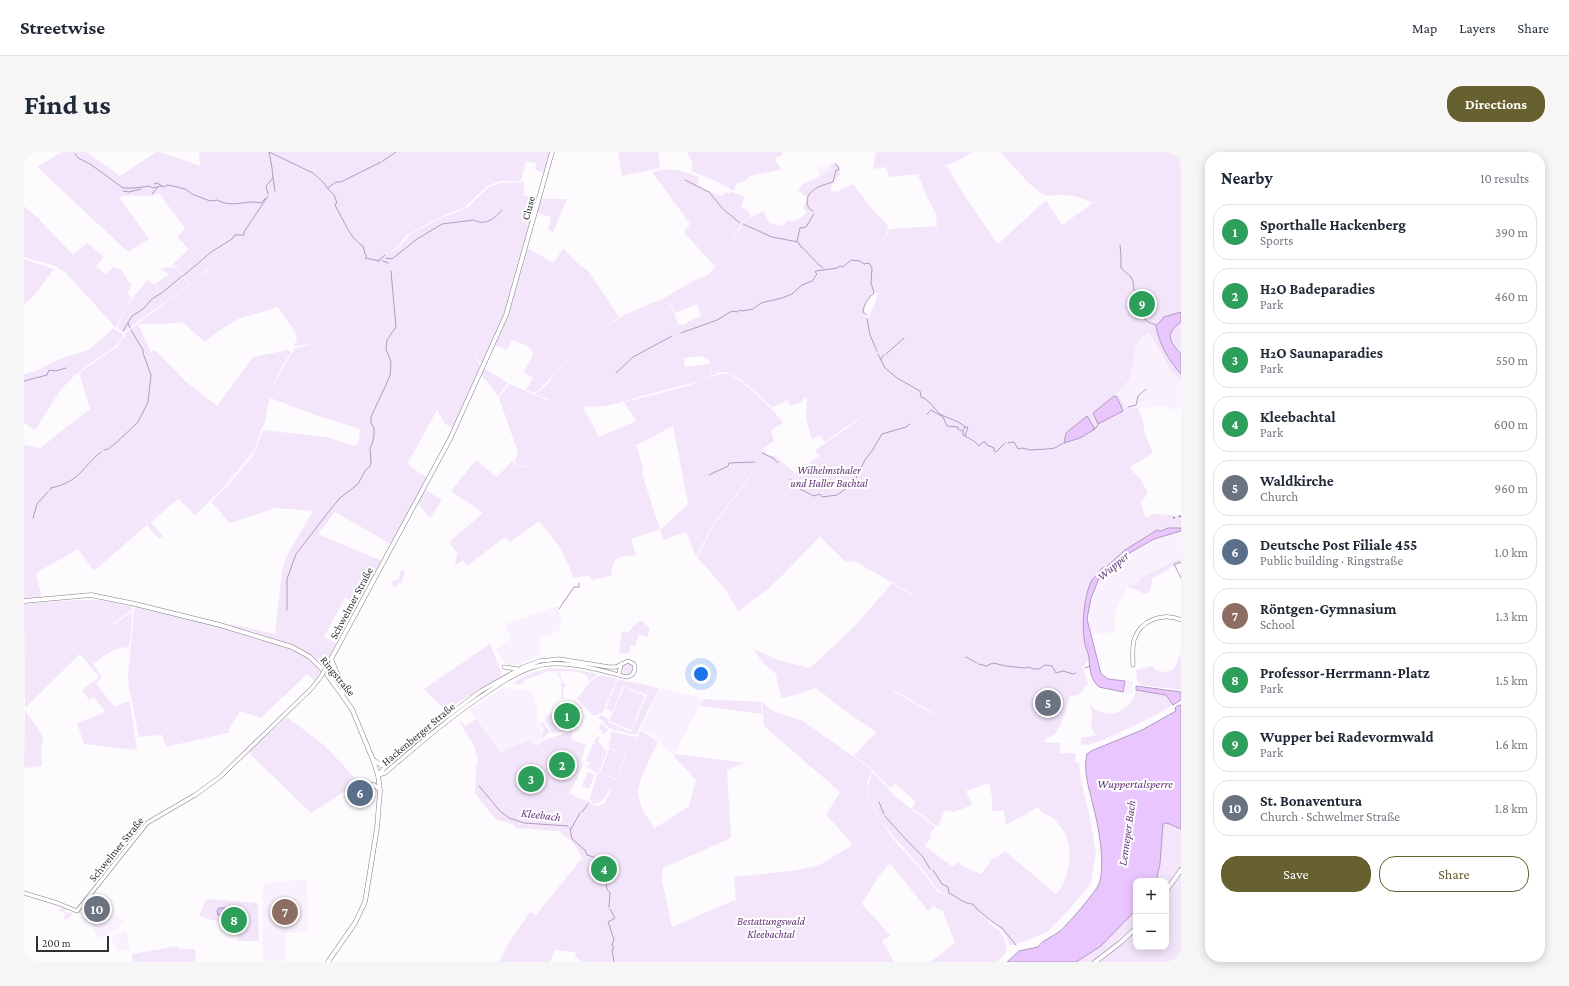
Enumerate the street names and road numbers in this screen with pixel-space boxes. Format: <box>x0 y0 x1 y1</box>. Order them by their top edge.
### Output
street label: Cluse <box>519 195 537 221</box>
street label: Schwelmer Straße <box>327 565 375 641</box>
street label: Ringstraße <box>318 654 358 699</box>
street label: Hackenberger Straße <box>379 700 458 769</box>
street label: Schwelmer Straße <box>86 814 146 884</box>

